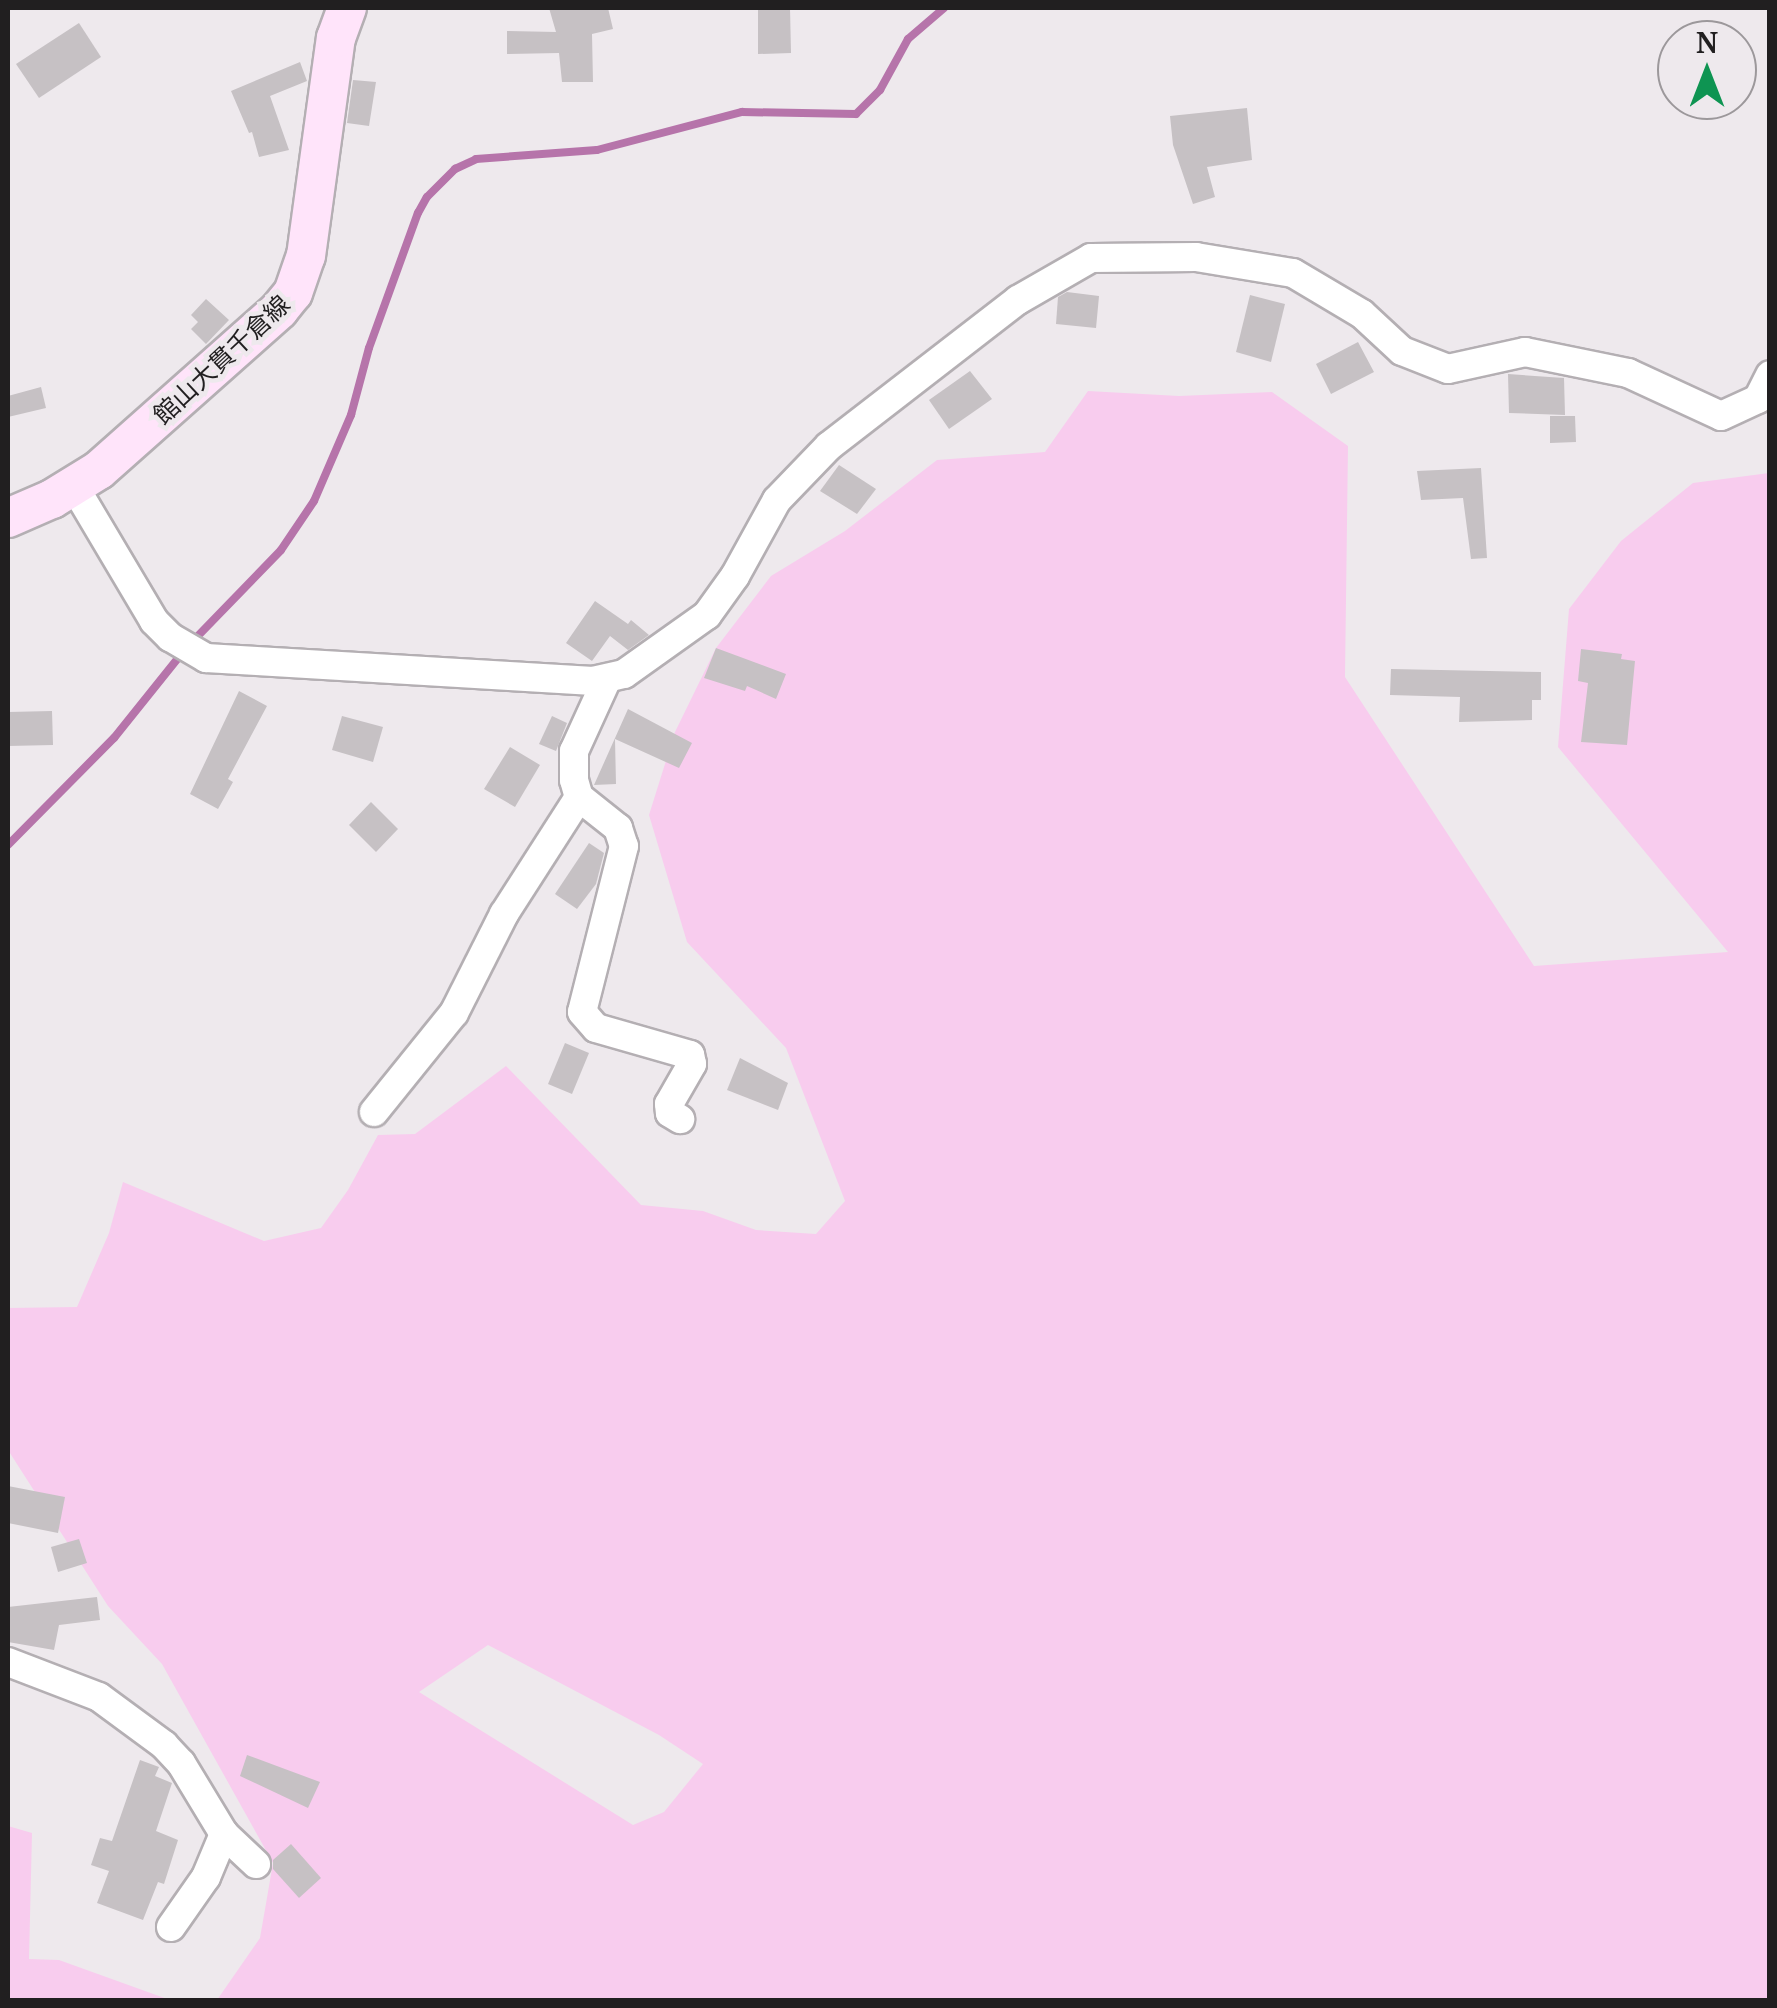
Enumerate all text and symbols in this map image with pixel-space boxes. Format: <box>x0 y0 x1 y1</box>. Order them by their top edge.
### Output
north arrow <box>1657 20 1757 120</box>
text: N <box>1696 23 1718 61</box>
street label: 館山大貫千倉線 <box>147 288 295 430</box>

